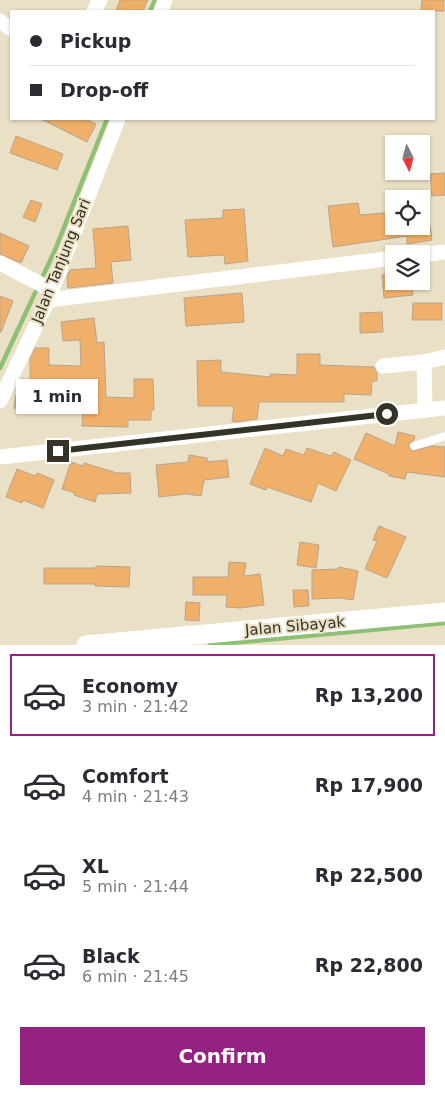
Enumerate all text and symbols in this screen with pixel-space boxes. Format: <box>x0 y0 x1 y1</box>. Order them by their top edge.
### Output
text: Pickup <box>60 30 131 52</box>
text: Drop-off <box>60 79 148 101</box>
north arrow <box>385 135 430 180</box>
map controls <box>385 135 430 290</box>
button: locate <box>385 190 430 235</box>
street label: Jalan Tanjung Sari <box>27 196 94 327</box>
button: layers <box>385 245 430 290</box>
callout: 1 min <box>17 378 99 414</box>
text: 1 min <box>32 387 82 406</box>
route start <box>376 403 398 425</box>
route end <box>47 440 69 462</box>
street label: Jalan Sibayak <box>243 613 346 639</box>
icon: car <box>22 673 67 718</box>
text: Economy <box>82 675 178 697</box>
text: Rp 13,200 <box>315 684 423 706</box>
text: 3 min · 21:42 <box>82 697 189 716</box>
icon: car <box>22 763 67 808</box>
text: Comfort <box>82 765 169 787</box>
text: Rp 17,900 <box>315 774 423 796</box>
text: 4 min · 21:43 <box>82 787 189 806</box>
icon: car <box>22 853 67 898</box>
text: XL <box>82 855 109 877</box>
text: Rp 22,500 <box>315 864 423 886</box>
text: 5 min · 21:44 <box>82 877 189 896</box>
icon: car <box>22 943 67 988</box>
text: Black <box>82 945 140 967</box>
text: Rp 22,800 <box>315 954 423 976</box>
text: 6 min · 21:45 <box>82 967 189 986</box>
button: Confirm <box>20 1027 425 1085</box>

